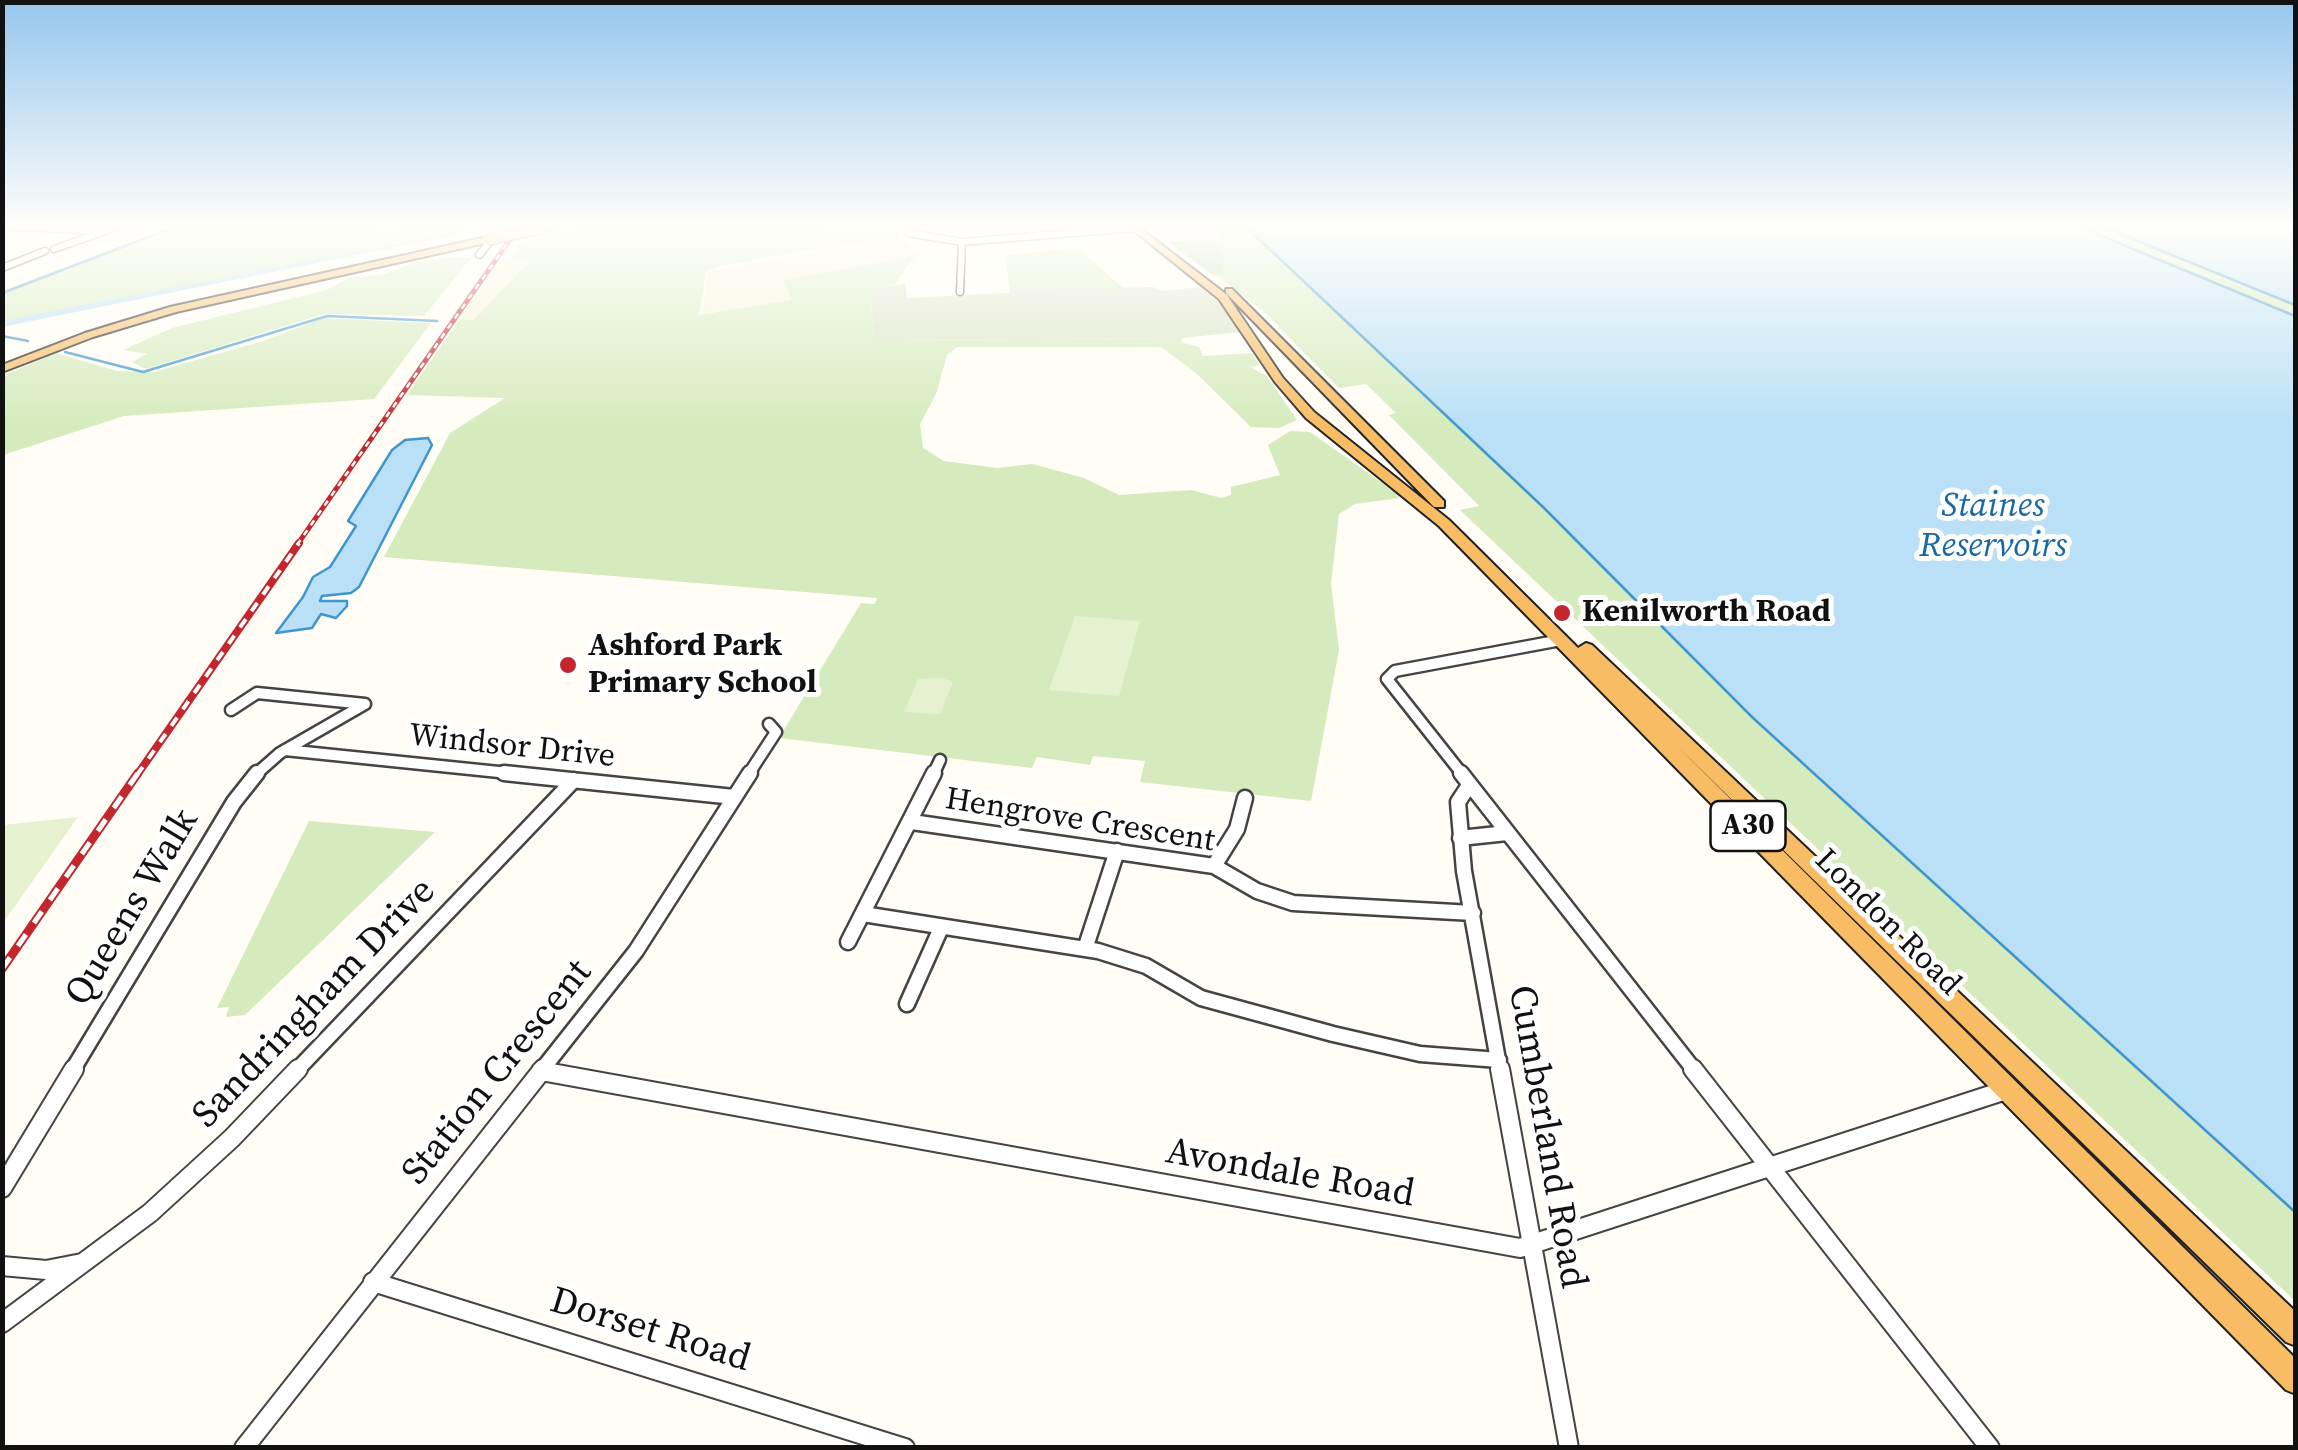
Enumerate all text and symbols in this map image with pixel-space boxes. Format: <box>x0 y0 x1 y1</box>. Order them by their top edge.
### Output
water label: Staines Reservoirs <box>1919 486 2067 568</box>
place label: Kenilworth Road <box>1582 594 1831 632</box>
marker: Kenilworth Road <box>1551 602 1573 624</box>
place label: Ashford Park Primary School <box>588 628 817 703</box>
marker: Ashford Park Primary School <box>557 654 579 676</box>
street label: Windsor Drive <box>407 717 617 777</box>
street label: Hengrove Crescent <box>943 781 1217 861</box>
street label: Queens Walk <box>57 801 209 1015</box>
road number: A30 <box>1710 801 1786 851</box>
street label: London Road <box>1806 842 1968 1004</box>
street label: Sandringham Drive <box>184 870 446 1138</box>
street label: Station Crescent <box>393 951 603 1195</box>
street label: Cumberland Road <box>1497 982 1595 1292</box>
street label: Avondale Road <box>1162 1130 1418 1218</box>
street label: Dorset Road <box>544 1279 756 1383</box>

